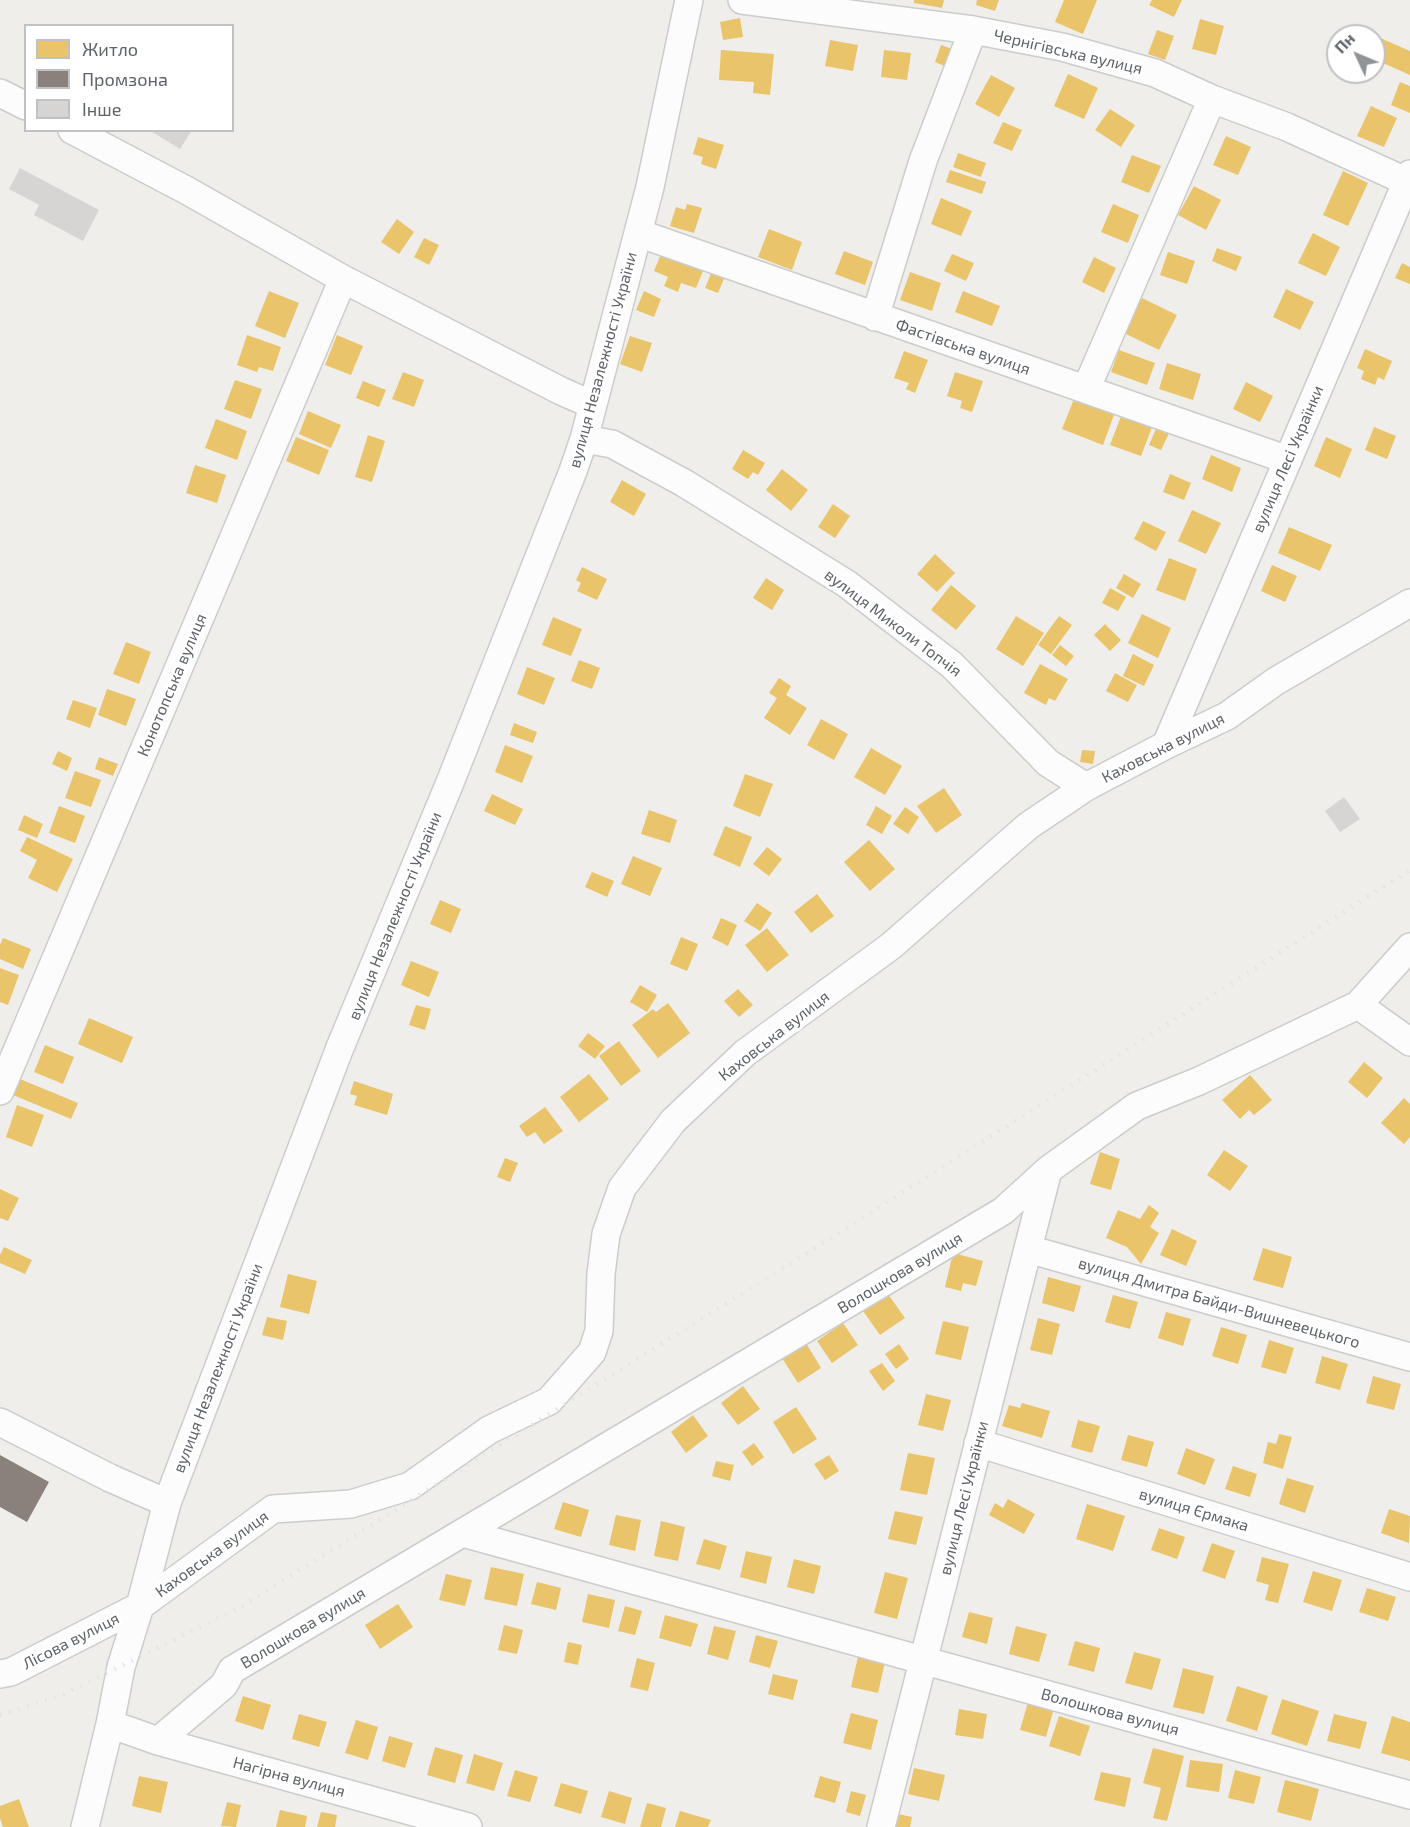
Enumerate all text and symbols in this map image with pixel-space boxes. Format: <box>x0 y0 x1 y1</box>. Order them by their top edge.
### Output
legend <box>24 24 234 132</box>
north arrow <box>1326 24 1386 84</box>
street label: Чернігівська вулиця <box>992 26 1144 78</box>
text: Пн <box>1330 28 1358 57</box>
text: Житло <box>82 38 138 60</box>
text: Промзона <box>82 68 168 90</box>
text: Інше <box>82 98 121 120</box>
street label: вулиця Незалежності України <box>565 250 641 470</box>
street label: Фастівська вулиця <box>893 315 1033 379</box>
street label: вулиця Лесі Українки <box>1248 383 1328 535</box>
street label: вулиця Миколи Топчія <box>821 565 965 681</box>
street label: Конотопська вулиця <box>133 611 211 759</box>
street label: Каховська вулиця <box>1098 709 1228 787</box>
street label: вулиця Незалежності України <box>344 809 446 1023</box>
street label: Каховська вулиця <box>715 987 833 1085</box>
street label: Волошкова вулиця <box>834 1228 966 1318</box>
street label: вулиця Дмитра Байди-Вишневецького <box>1076 1254 1362 1352</box>
street label: вулиця Незалежності України <box>169 1261 267 1475</box>
street label: вулиця Лесі Українки <box>936 1419 992 1577</box>
street label: вулиця Єрмака <box>1137 1484 1251 1536</box>
street label: Каховська вулиця <box>152 1507 272 1601</box>
street label: Волошкова вулиця <box>237 1583 369 1673</box>
street label: Лісова вулиця <box>19 1608 123 1674</box>
street label: Волошкова вулиця <box>1039 1684 1181 1740</box>
street label: Нагірна вулиця <box>231 1753 347 1801</box>

